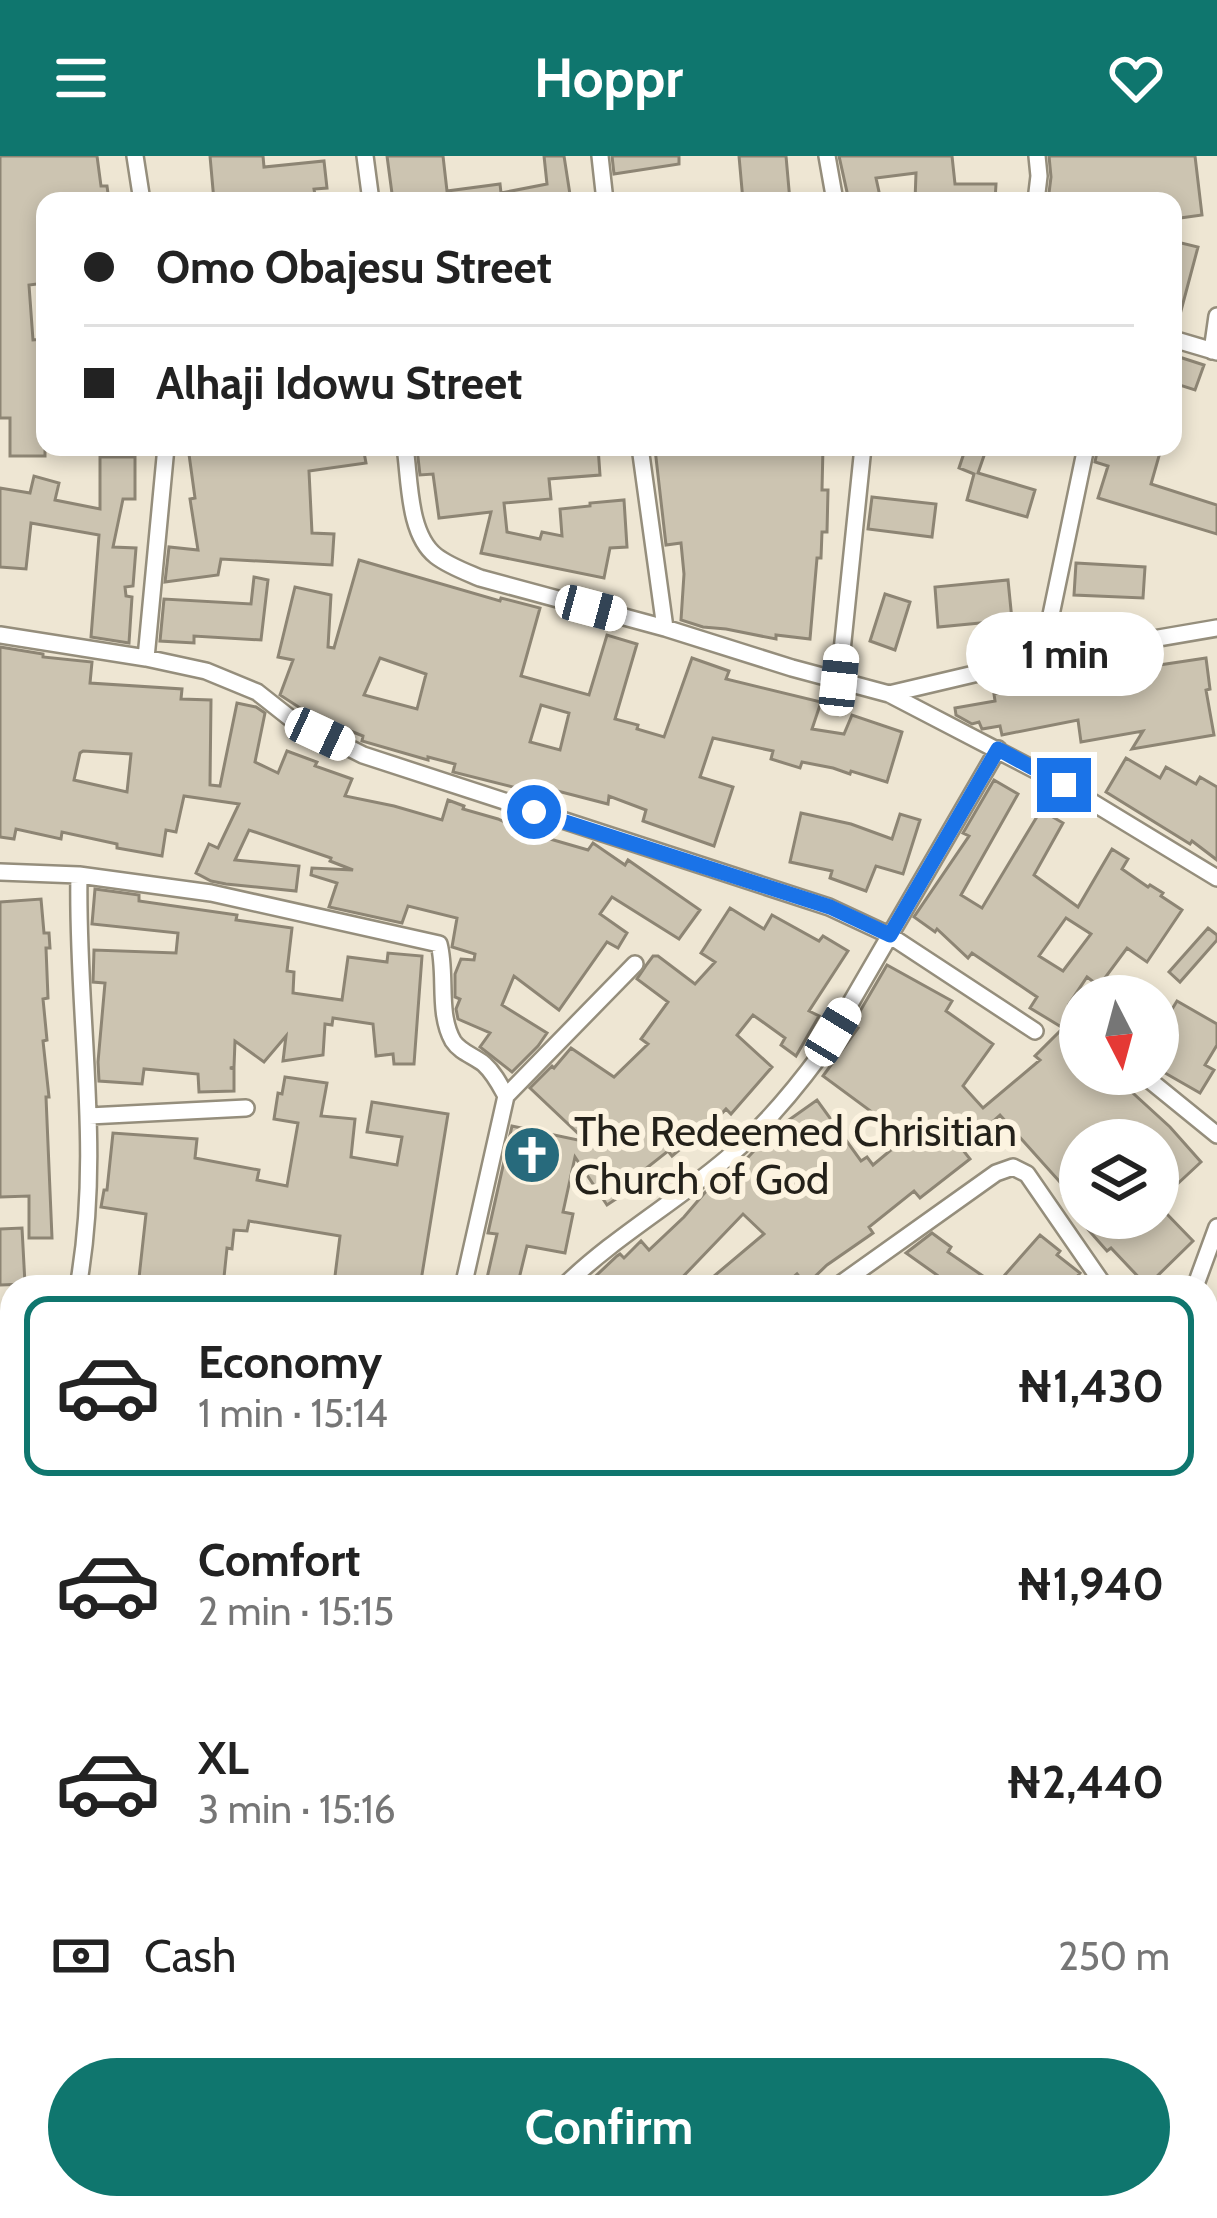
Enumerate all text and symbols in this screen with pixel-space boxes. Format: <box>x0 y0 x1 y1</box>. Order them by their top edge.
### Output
icon: menu <box>48 45 114 111</box>
text: Hoppr <box>534 45 683 111</box>
icon: heart <box>1103 45 1169 111</box>
text: Omo Obajesu Street <box>156 240 552 294</box>
text: Alhaji Idowu Street <box>156 356 523 410</box>
car <box>552 581 630 635</box>
callout: 1 min <box>965 611 1163 695</box>
text: 1 min <box>1021 630 1109 678</box>
car <box>817 642 861 718</box>
car <box>280 702 360 766</box>
route end <box>1037 758 1091 812</box>
route start <box>507 785 561 839</box>
north arrow <box>1059 975 1179 1095</box>
map controls <box>1059 975 1179 1239</box>
car <box>799 992 867 1072</box>
place label: The Redeemed Chrisitian Church of God <box>574 1105 1017 1205</box>
button: layers <box>1059 1119 1179 1239</box>
church icon: The Redeemed Chrisitian Church of God <box>501 1124 563 1186</box>
icon: car <box>54 1332 162 1440</box>
text: Economy <box>198 1335 382 1389</box>
text: ₦1,430 <box>1017 1359 1164 1413</box>
text: 1 min · 15:14 <box>198 1389 388 1437</box>
icon: car <box>54 1530 162 1638</box>
text: Comfort <box>198 1533 361 1587</box>
text: ₦1,940 <box>1016 1557 1164 1611</box>
text: 2 min · 15:15 <box>198 1587 394 1635</box>
icon: car <box>54 1728 162 1836</box>
text: XL <box>198 1731 249 1785</box>
text: ₦2,440 <box>1006 1755 1164 1809</box>
text: 3 min · 15:16 <box>198 1785 396 1833</box>
icon: cash <box>48 1923 114 1989</box>
text: Cash <box>144 1929 236 1983</box>
text: 250 m <box>1058 1932 1170 1980</box>
button: Confirm <box>48 2058 1170 2196</box>

